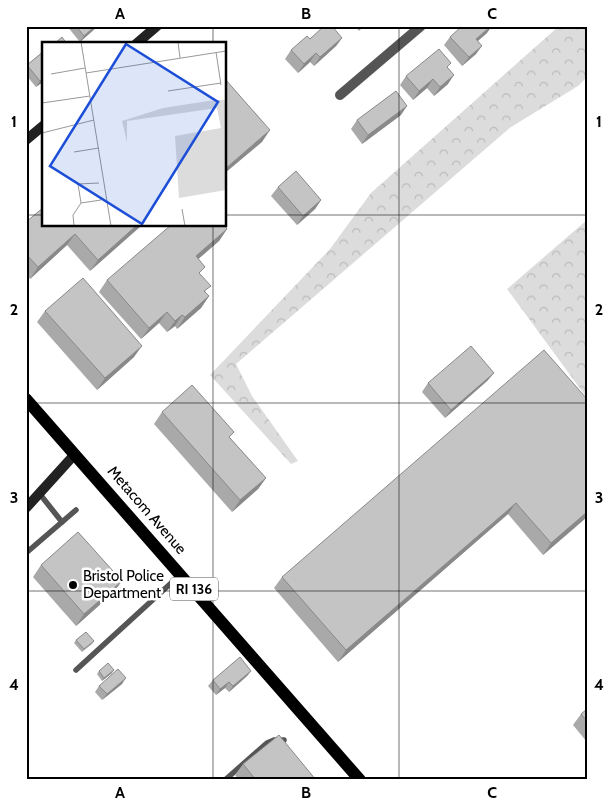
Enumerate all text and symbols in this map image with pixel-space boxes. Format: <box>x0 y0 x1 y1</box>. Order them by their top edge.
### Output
text: A <box>115 4 125 23</box>
text: B <box>301 4 311 23</box>
text: C <box>487 4 497 23</box>
inset map <box>42 42 226 226</box>
text: 1 <box>11 112 17 131</box>
text: 1 <box>596 112 602 131</box>
text: 2 <box>10 300 18 319</box>
text: 2 <box>595 300 603 319</box>
street label: Metacom Avenue <box>104 462 190 558</box>
text: 3 <box>10 488 18 507</box>
text: 3 <box>595 488 603 507</box>
place label: Bristol Police Department <box>83 567 164 602</box>
road number: RI 136 <box>170 578 218 600</box>
marker: Bristol Police Department <box>67 579 79 591</box>
text: 4 <box>9 675 19 694</box>
text: 4 <box>594 675 604 694</box>
text: A <box>115 783 125 802</box>
text: B <box>301 783 311 802</box>
text: C <box>487 783 497 802</box>

